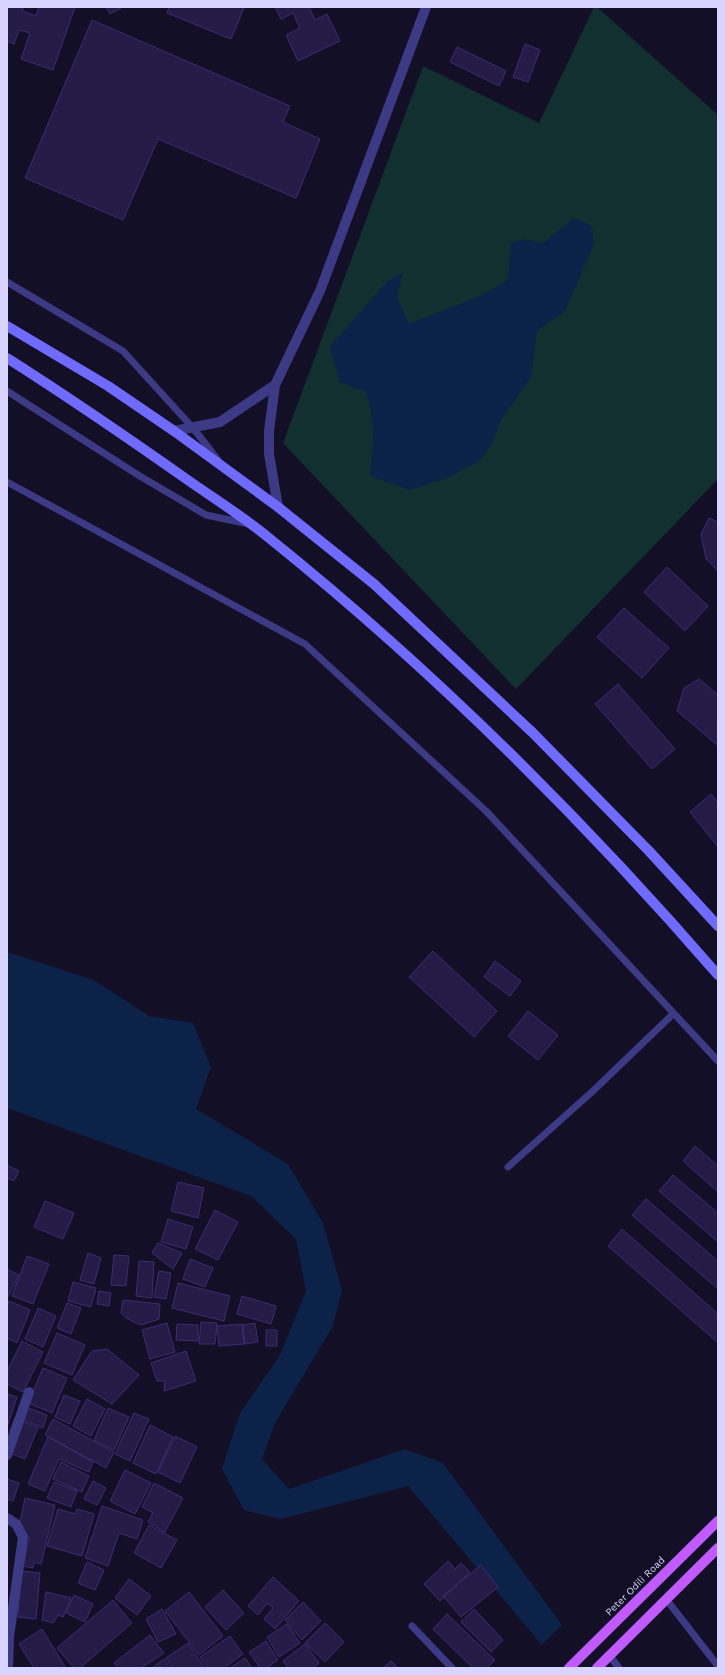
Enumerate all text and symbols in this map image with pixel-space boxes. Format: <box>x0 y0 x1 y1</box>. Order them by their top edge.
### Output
street label: Peter Odili Road <box>603 1554 667 1618</box>

